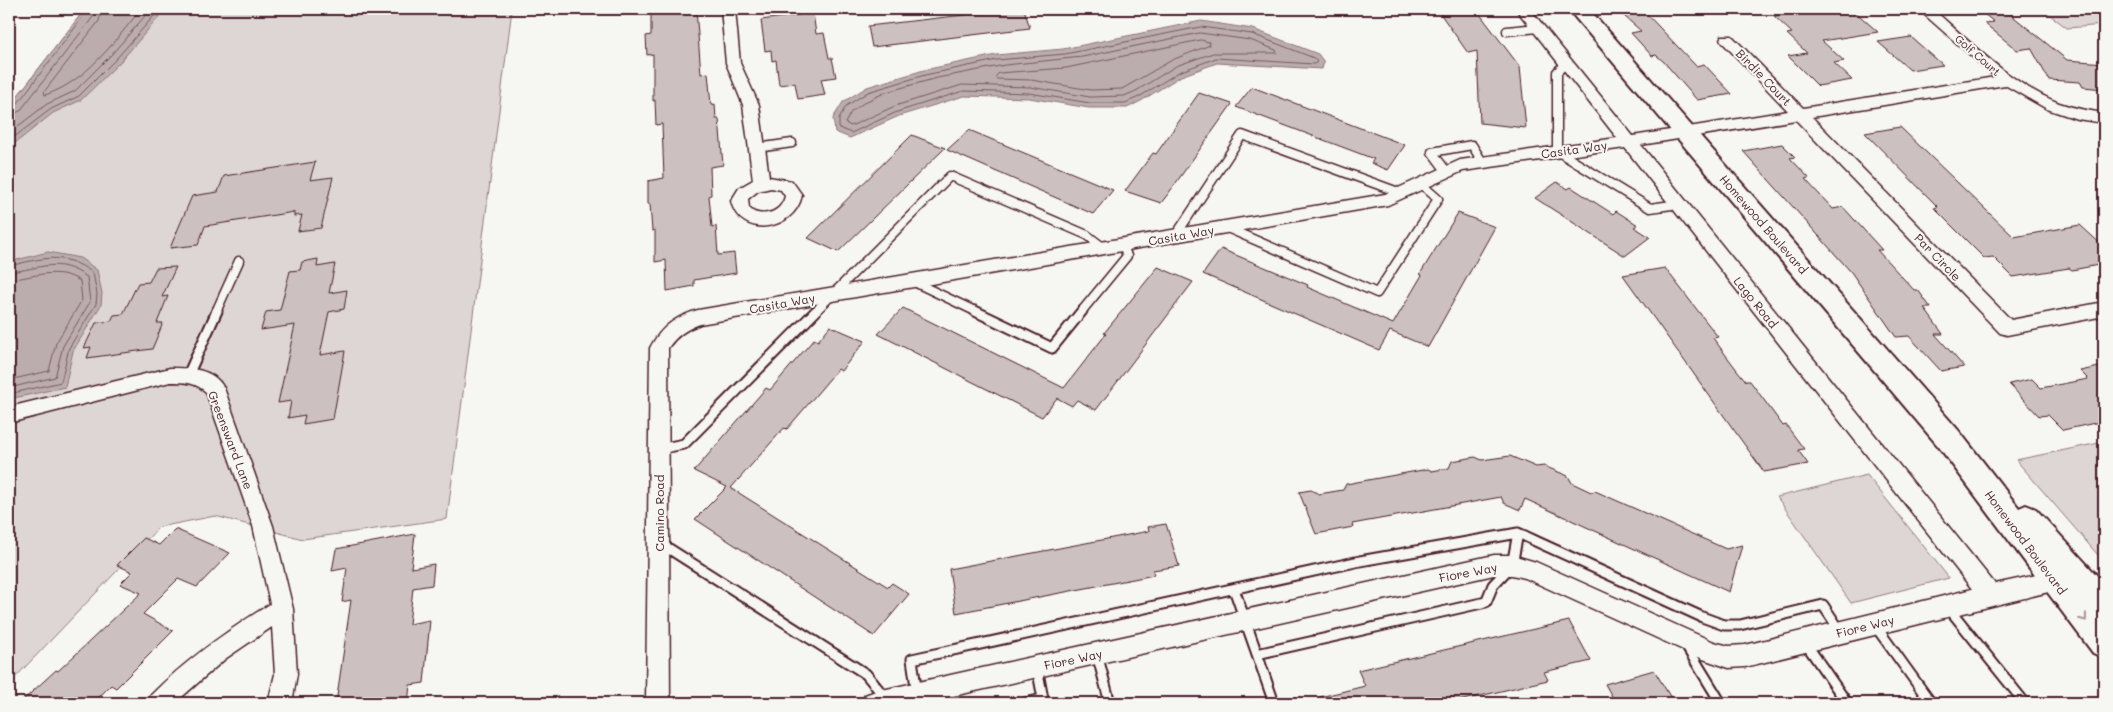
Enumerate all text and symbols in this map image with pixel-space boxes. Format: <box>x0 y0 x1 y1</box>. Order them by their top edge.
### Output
street label: Golf Court <box>1952 31 2004 79</box>
street label: Birdie Court <box>1733 45 1795 109</box>
street label: Casita Way <box>1540 136 1608 162</box>
street label: Homewood Boulevard <box>1716 171 1812 277</box>
street label: Casita Way <box>1147 221 1215 249</box>
street label: Par Circle <box>1911 230 1965 284</box>
street label: Lago Road <box>1730 273 1782 331</box>
street label: Casita Way <box>748 289 816 317</box>
street label: Greensward Lane <box>205 388 257 492</box>
street label: Camino Road <box>651 474 667 551</box>
street label: Homewood Boulevard <box>1981 487 2071 598</box>
street label: Fiore Way <box>1437 559 1499 585</box>
street label: Fiore Way <box>1834 611 1896 641</box>
one-way arrow <box>2079 612 2087 621</box>
street label: Fiore Way <box>1042 645 1104 673</box>

